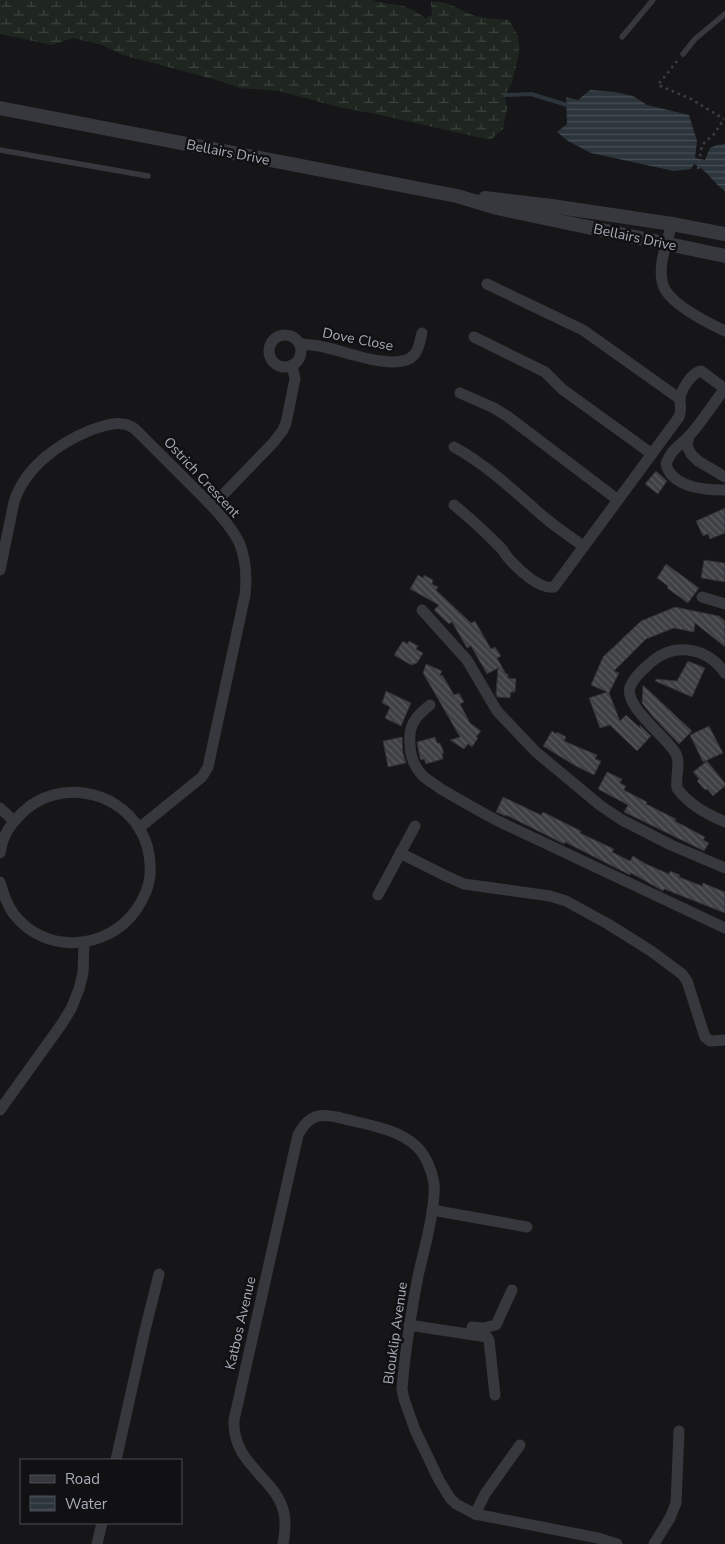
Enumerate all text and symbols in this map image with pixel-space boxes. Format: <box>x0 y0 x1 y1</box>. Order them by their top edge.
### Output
street label: Bellairs Drive <box>185 135 271 170</box>
street label: Bellairs Drive <box>592 219 678 256</box>
street label: Dove Close <box>321 323 395 356</box>
street label: Ostrich Crescent <box>159 433 244 522</box>
street label: Katbos Avenue <box>221 1275 260 1372</box>
street label: Blouklip Avenue <box>379 1281 412 1385</box>
legend <box>20 1459 182 1524</box>
text: Road <box>65 1469 100 1489</box>
text: Water <box>65 1494 108 1514</box>

